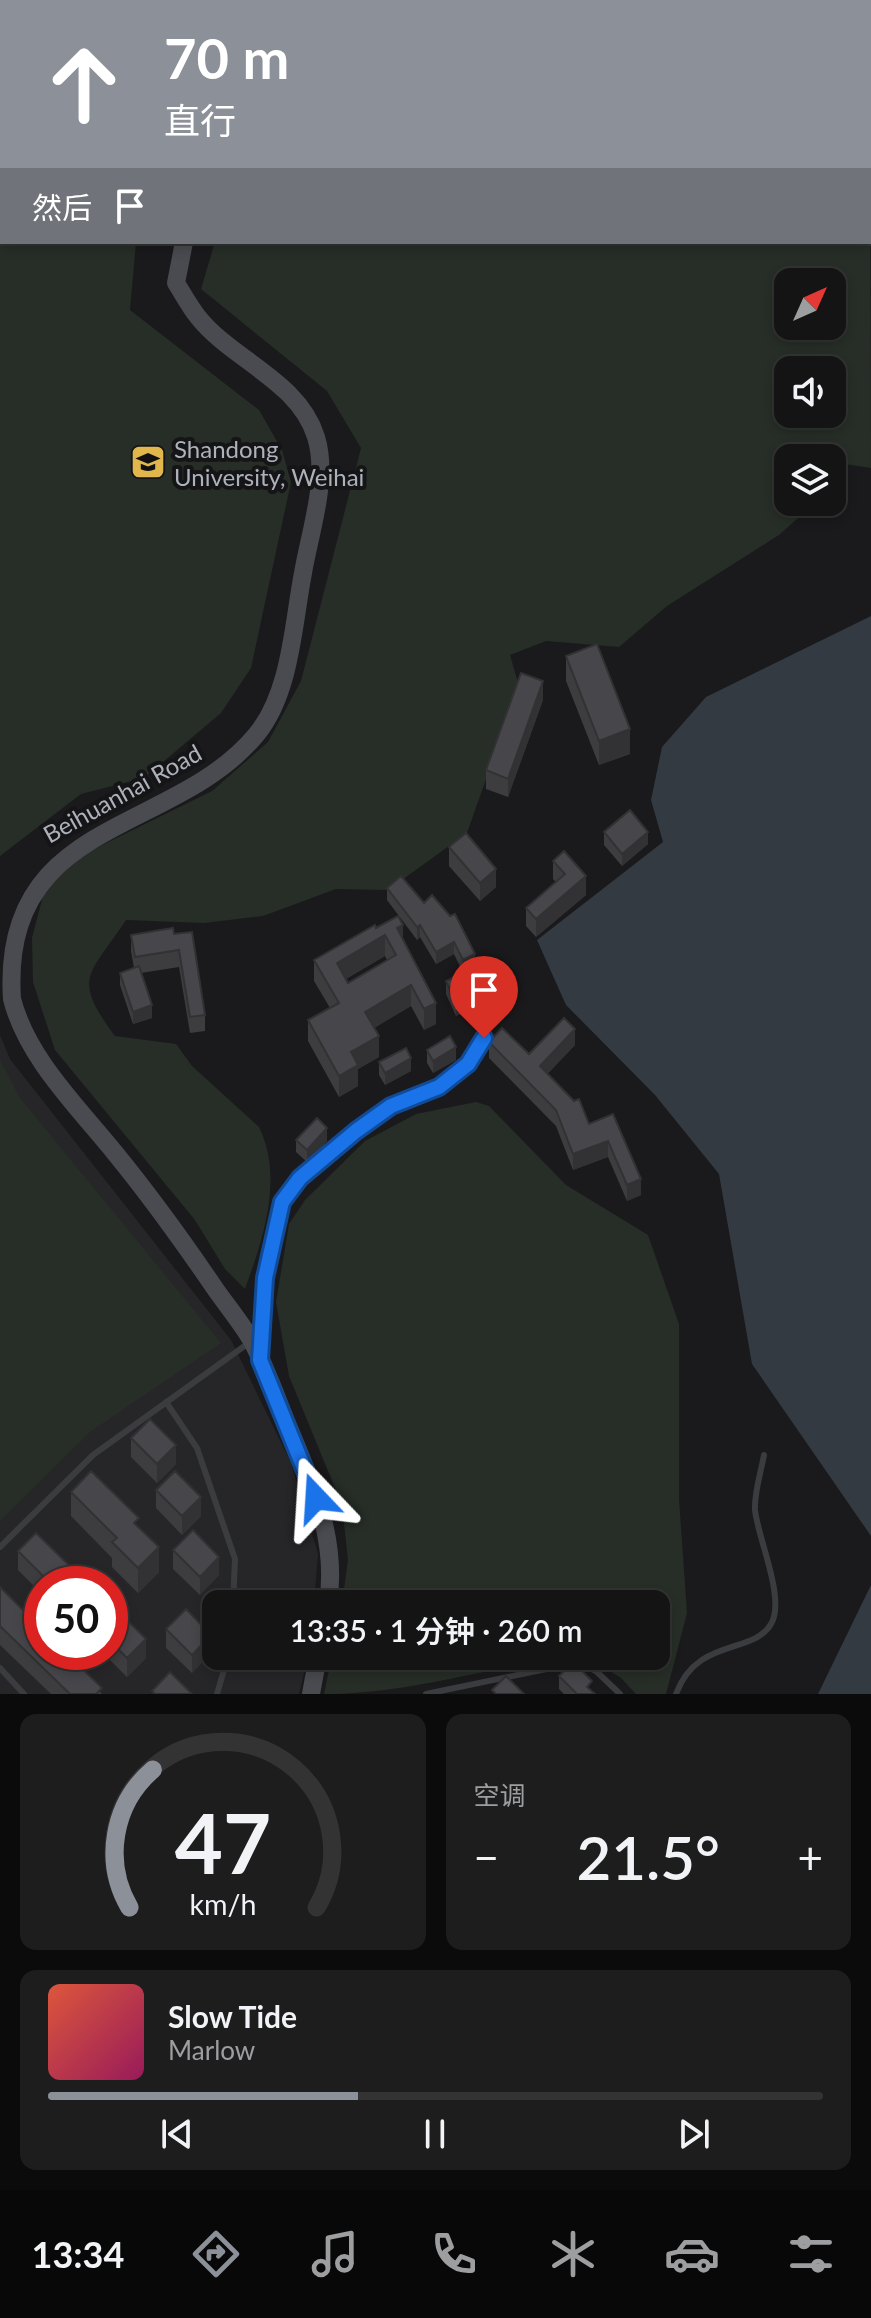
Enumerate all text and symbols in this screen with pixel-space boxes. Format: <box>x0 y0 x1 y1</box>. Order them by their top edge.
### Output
text: 70 m <box>164 24 289 91</box>
icon: ahead <box>32 32 136 136</box>
text: 直行 <box>164 98 236 142</box>
icon: arrive <box>108 184 152 228</box>
text: 然后 <box>32 189 92 225</box>
north arrow <box>774 268 846 340</box>
map controls <box>774 268 846 516</box>
button: sound <box>774 356 846 428</box>
place label: Shandong University, Weihai <box>174 434 364 491</box>
school or university icon: Shandong University, Weihai <box>129 443 167 481</box>
button: layers <box>774 444 846 516</box>
street label: Beihuanhai Road <box>38 738 206 848</box>
pin <box>450 956 518 1038</box>
icon: arrive <box>462 968 506 1012</box>
position arrow <box>274 1456 358 1540</box>
speed limit sign: 50 <box>24 1566 128 1670</box>
text: 13:35 · 1 分钟 · 260 m <box>290 1612 582 1648</box>
text: 空调 <box>474 1779 526 1811</box>
text: 47 <box>175 1792 271 1892</box>
text: 21.5° <box>577 1821 720 1893</box>
text: − <box>474 1831 499 1883</box>
text: + <box>797 1831 823 1883</box>
text: km/h <box>189 1887 256 1921</box>
text: Slow Tide <box>168 1998 297 2034</box>
text: Marlow <box>168 2034 255 2066</box>
icon: previous <box>155 2112 199 2156</box>
icon: pause <box>413 2112 457 2156</box>
icon: next <box>672 2112 716 2156</box>
icon: directions <box>188 2226 244 2282</box>
icon: music <box>307 2226 363 2282</box>
icon: phone <box>426 2226 482 2282</box>
icon: climate <box>545 2226 601 2282</box>
icon: car <box>664 2226 720 2282</box>
icon: filters <box>783 2226 839 2282</box>
text: 13:34 <box>32 2232 124 2276</box>

